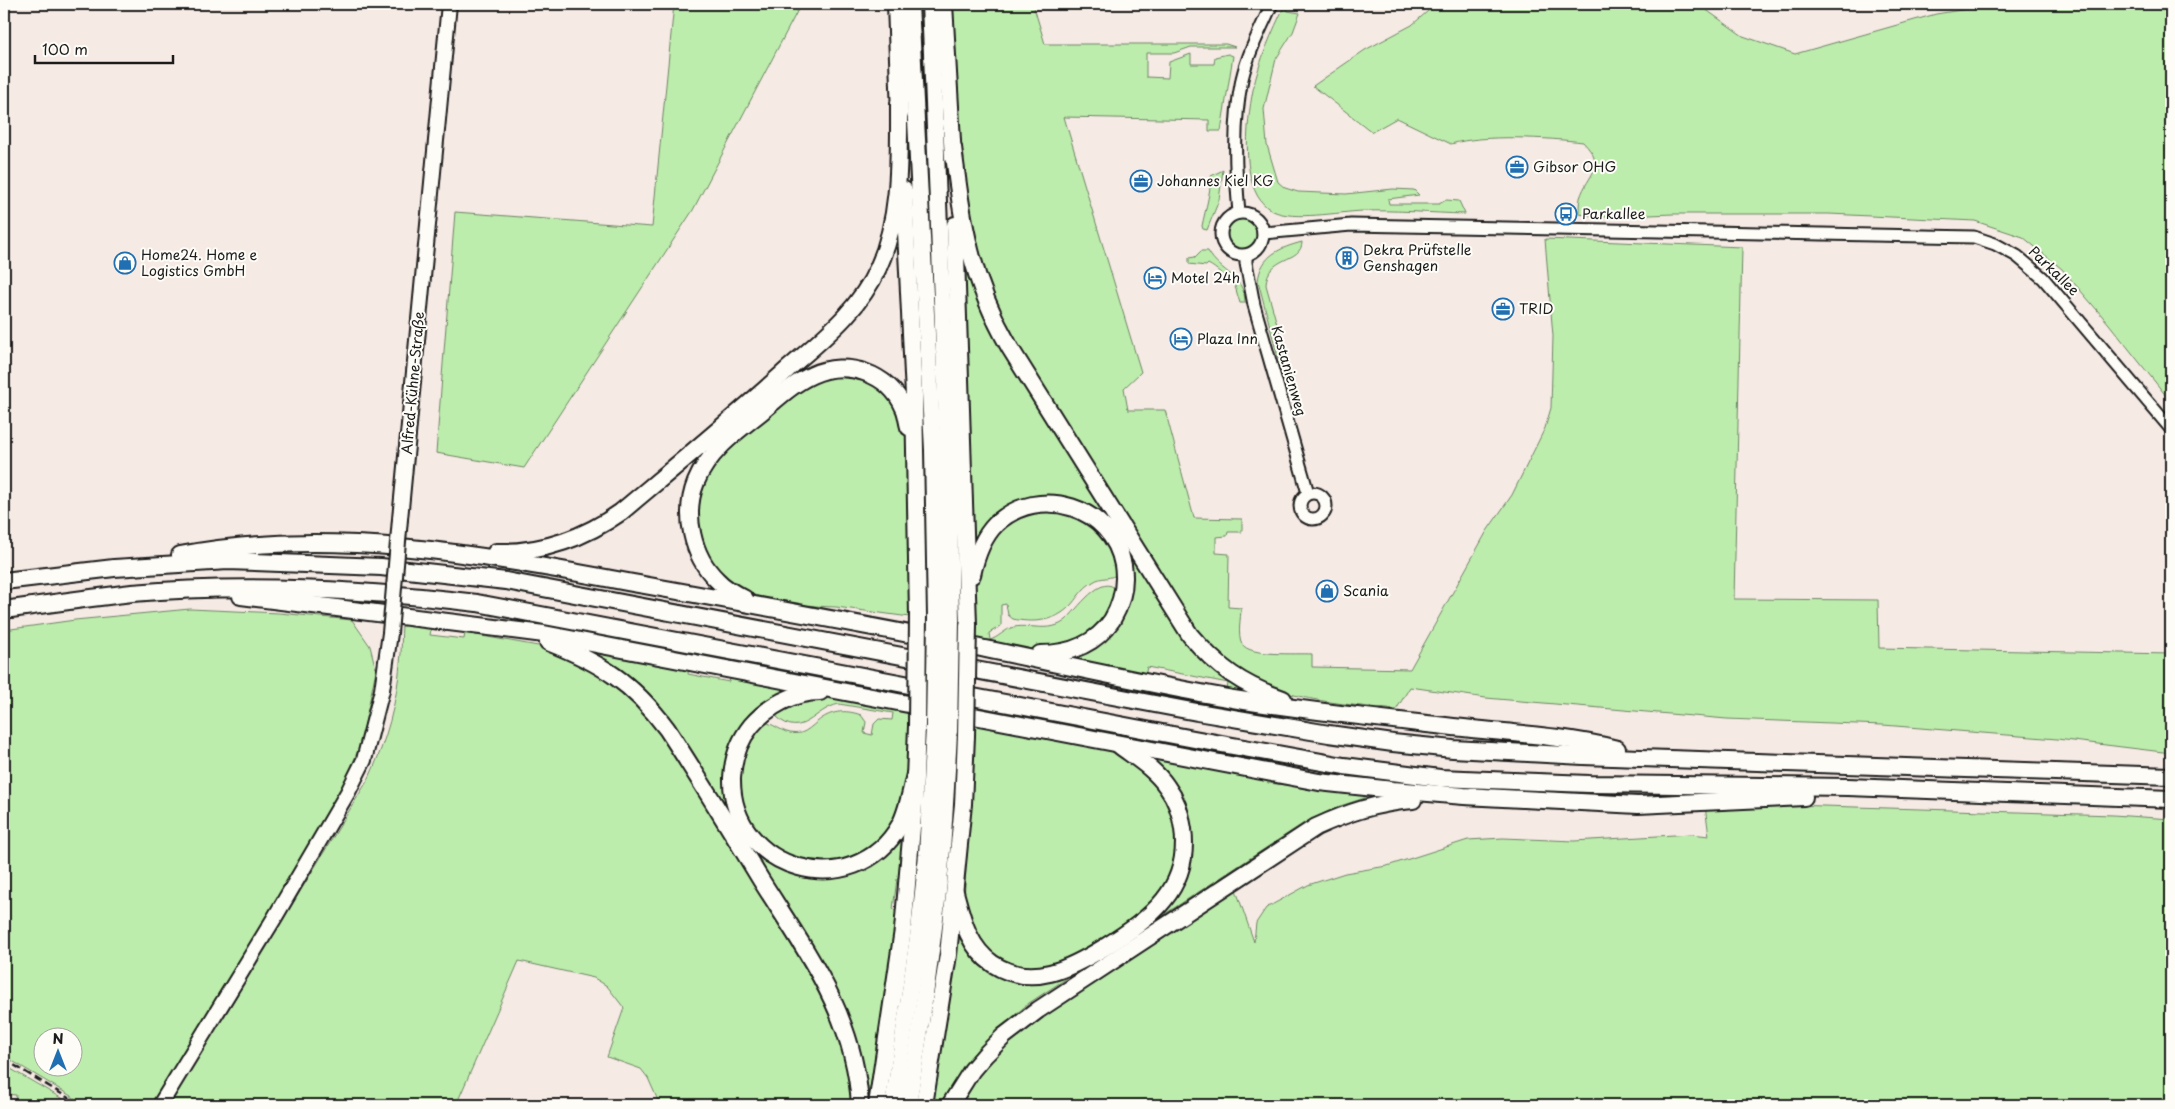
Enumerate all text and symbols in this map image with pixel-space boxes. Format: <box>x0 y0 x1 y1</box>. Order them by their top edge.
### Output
scale bar <box>35 32 172 64</box>
text: 100 m <box>42 37 88 60</box>
office icon: Gibsor OHG <box>1505 155 1529 179</box>
place label: Gibsor OHG <box>1533 156 1616 177</box>
office icon: Johannes Kiel KG <box>1129 169 1153 193</box>
place label: Johannes Kiel KG <box>1157 170 1273 191</box>
bus stop icon: Parkallee <box>1554 202 1578 226</box>
place label: Parkallee <box>1582 203 1646 224</box>
place label: Dekra Prüfstelle Genshagen <box>1363 239 1472 276</box>
street label: Parkallee <box>2024 241 2085 300</box>
place label: Home24. Home e Logistics GmbH <box>141 244 258 281</box>
building icon: Dekra Prüfstelle Genshagen <box>1335 246 1359 270</box>
shop icon: Home24. Home e Logistics GmbH <box>113 251 137 275</box>
hotel icon: Motel 24h <box>1143 266 1167 290</box>
place label: Motel 24h <box>1171 267 1240 288</box>
office icon: TRID <box>1491 297 1515 321</box>
place label: TRID <box>1519 298 1554 319</box>
street label: Alfred-Kühne-Straße <box>396 311 429 455</box>
street label: Kastanienweg <box>1267 323 1312 419</box>
hotel icon: Plaza Inn <box>1169 327 1193 351</box>
place label: Plaza Inn <box>1197 328 1258 349</box>
shop icon: Scania <box>1315 579 1339 603</box>
place label: Scania <box>1343 580 1389 601</box>
north arrow <box>32 1026 82 1076</box>
text: N <box>52 1028 64 1049</box>

